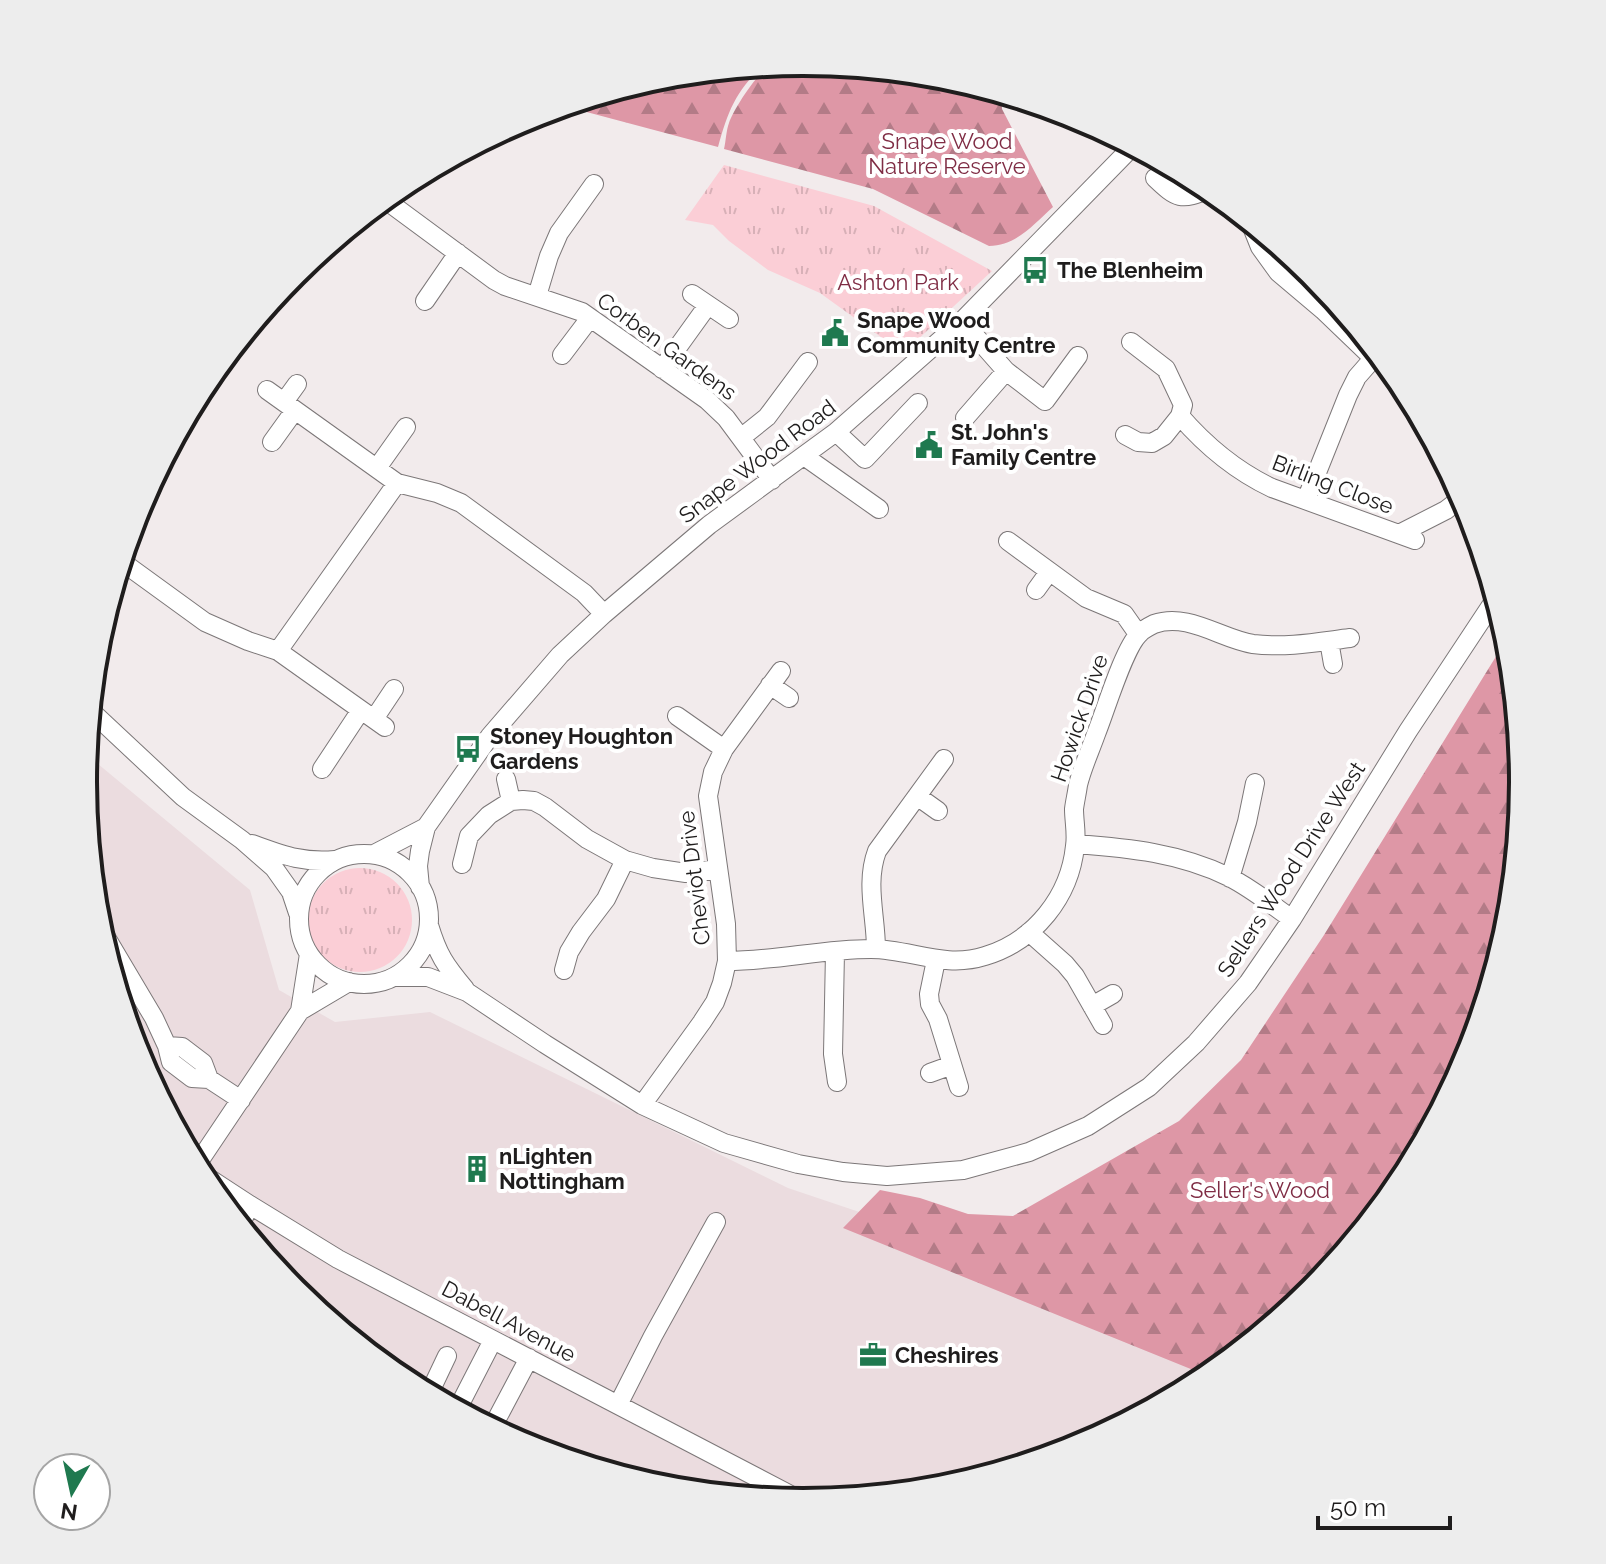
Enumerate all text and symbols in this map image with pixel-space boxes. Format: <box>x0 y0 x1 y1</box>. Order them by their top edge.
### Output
park label: Snape Wood Nature Reserve <box>868 128 1026 179</box>
bus stop icon: The Blenheim <box>1020 255 1050 285</box>
place label: The Blenheim <box>1057 257 1203 283</box>
park label: Ashton Park <box>837 269 959 295</box>
street label: Corben Gardens <box>592 287 742 405</box>
place label: Snape Wood Community Centre <box>857 307 1056 358</box>
public building icon: Snape Wood Community Centre <box>820 318 850 348</box>
street label: Snape Wood Road <box>674 394 840 528</box>
place label: St. John's Family Centre <box>951 419 1096 470</box>
public building icon: St. John's Family Centre <box>914 430 944 460</box>
street label: Birling Close <box>1269 449 1397 519</box>
street label: Howick Drive <box>1045 651 1113 785</box>
place label: Stoney Houghton Gardens <box>490 723 673 774</box>
bus stop icon: Stoney Houghton Gardens <box>453 734 483 764</box>
street label: Sellers Wood Drive West <box>1212 756 1371 981</box>
street label: Cheviot Drive <box>673 809 715 947</box>
place label: nLighten Nottingham <box>499 1143 625 1194</box>
building icon: nLighten Nottingham <box>462 1154 492 1184</box>
park label: Seller's Wood <box>1190 1177 1330 1203</box>
street label: Dabell Avenue <box>438 1275 580 1367</box>
office icon: Cheshires <box>858 1340 888 1370</box>
place label: Cheshires <box>895 1342 999 1368</box>
north arrow <box>32 1452 112 1532</box>
scale bar <box>1318 1480 1450 1530</box>
text: 50 m <box>1330 1493 1386 1522</box>
text: N <box>59 1498 79 1526</box>

